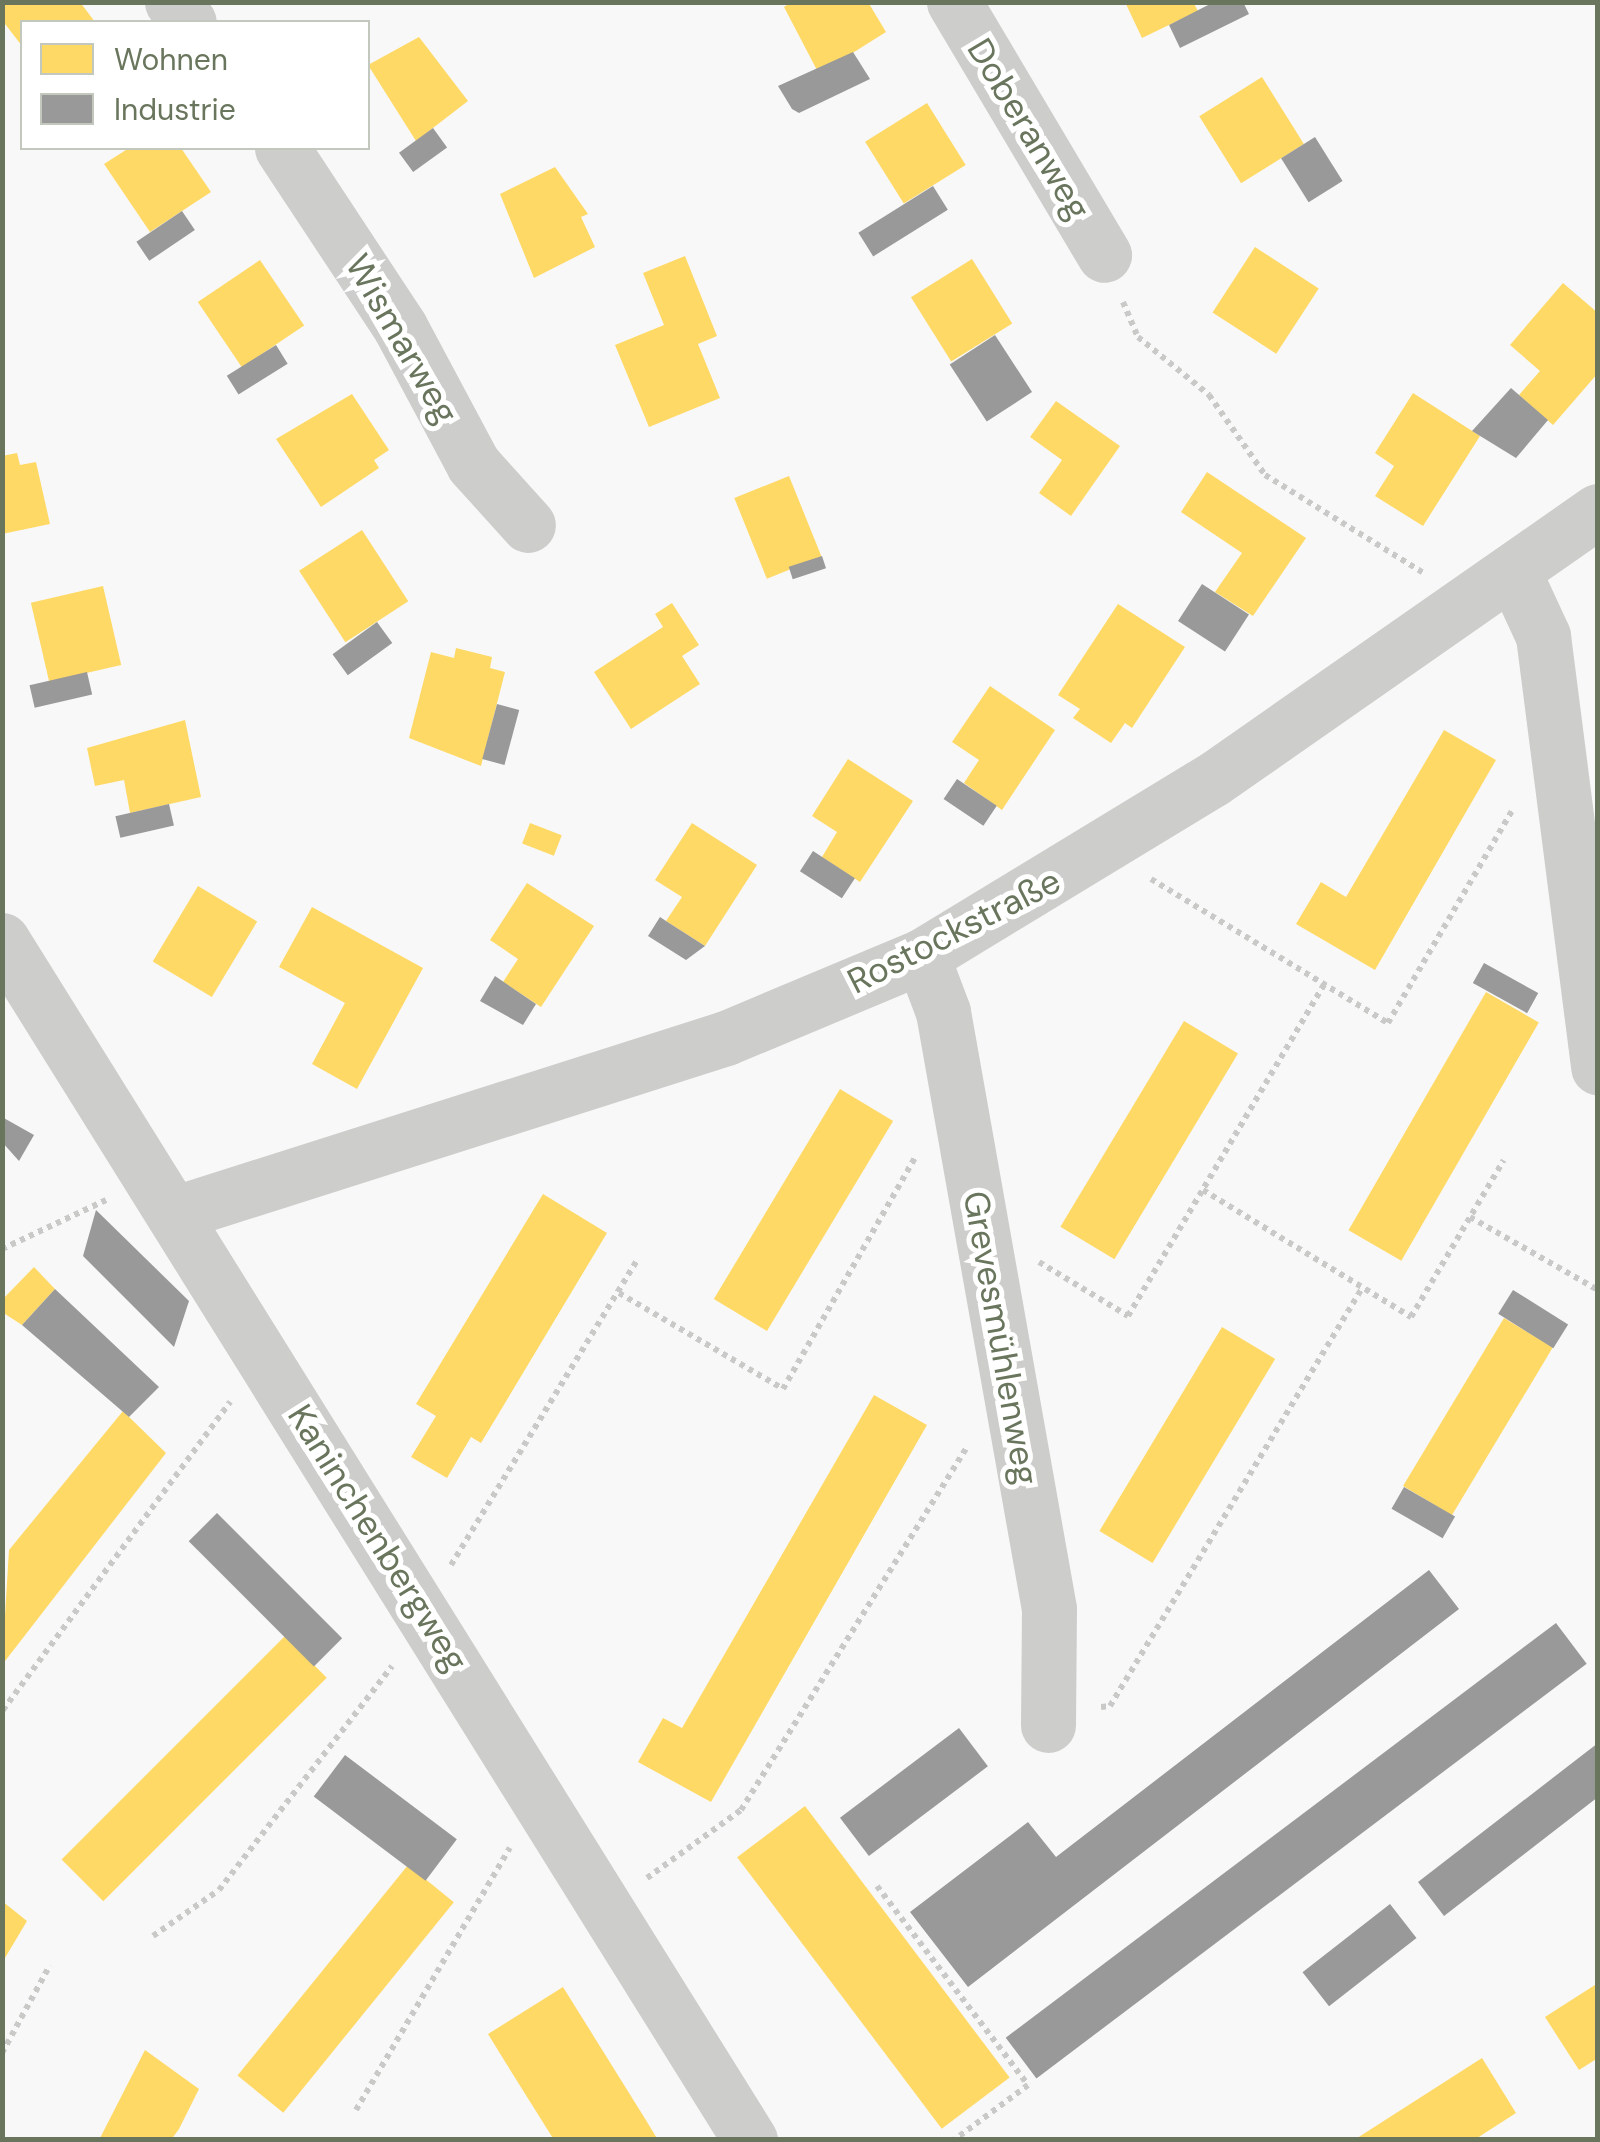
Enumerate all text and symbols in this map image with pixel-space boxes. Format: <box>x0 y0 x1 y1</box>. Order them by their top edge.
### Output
legend <box>20 20 370 150</box>
street label: Doberanweg <box>958 31 1100 227</box>
text: Wohnen <box>114 40 228 79</box>
text: Industrie <box>114 90 236 129</box>
street label: Wismarweg <box>337 247 467 431</box>
street label: Rostockstraße <box>841 859 1067 1003</box>
street label: Grevesmühlenweg <box>954 1188 1048 1488</box>
street label: Kaninchenbergweg <box>279 1397 477 1679</box>

